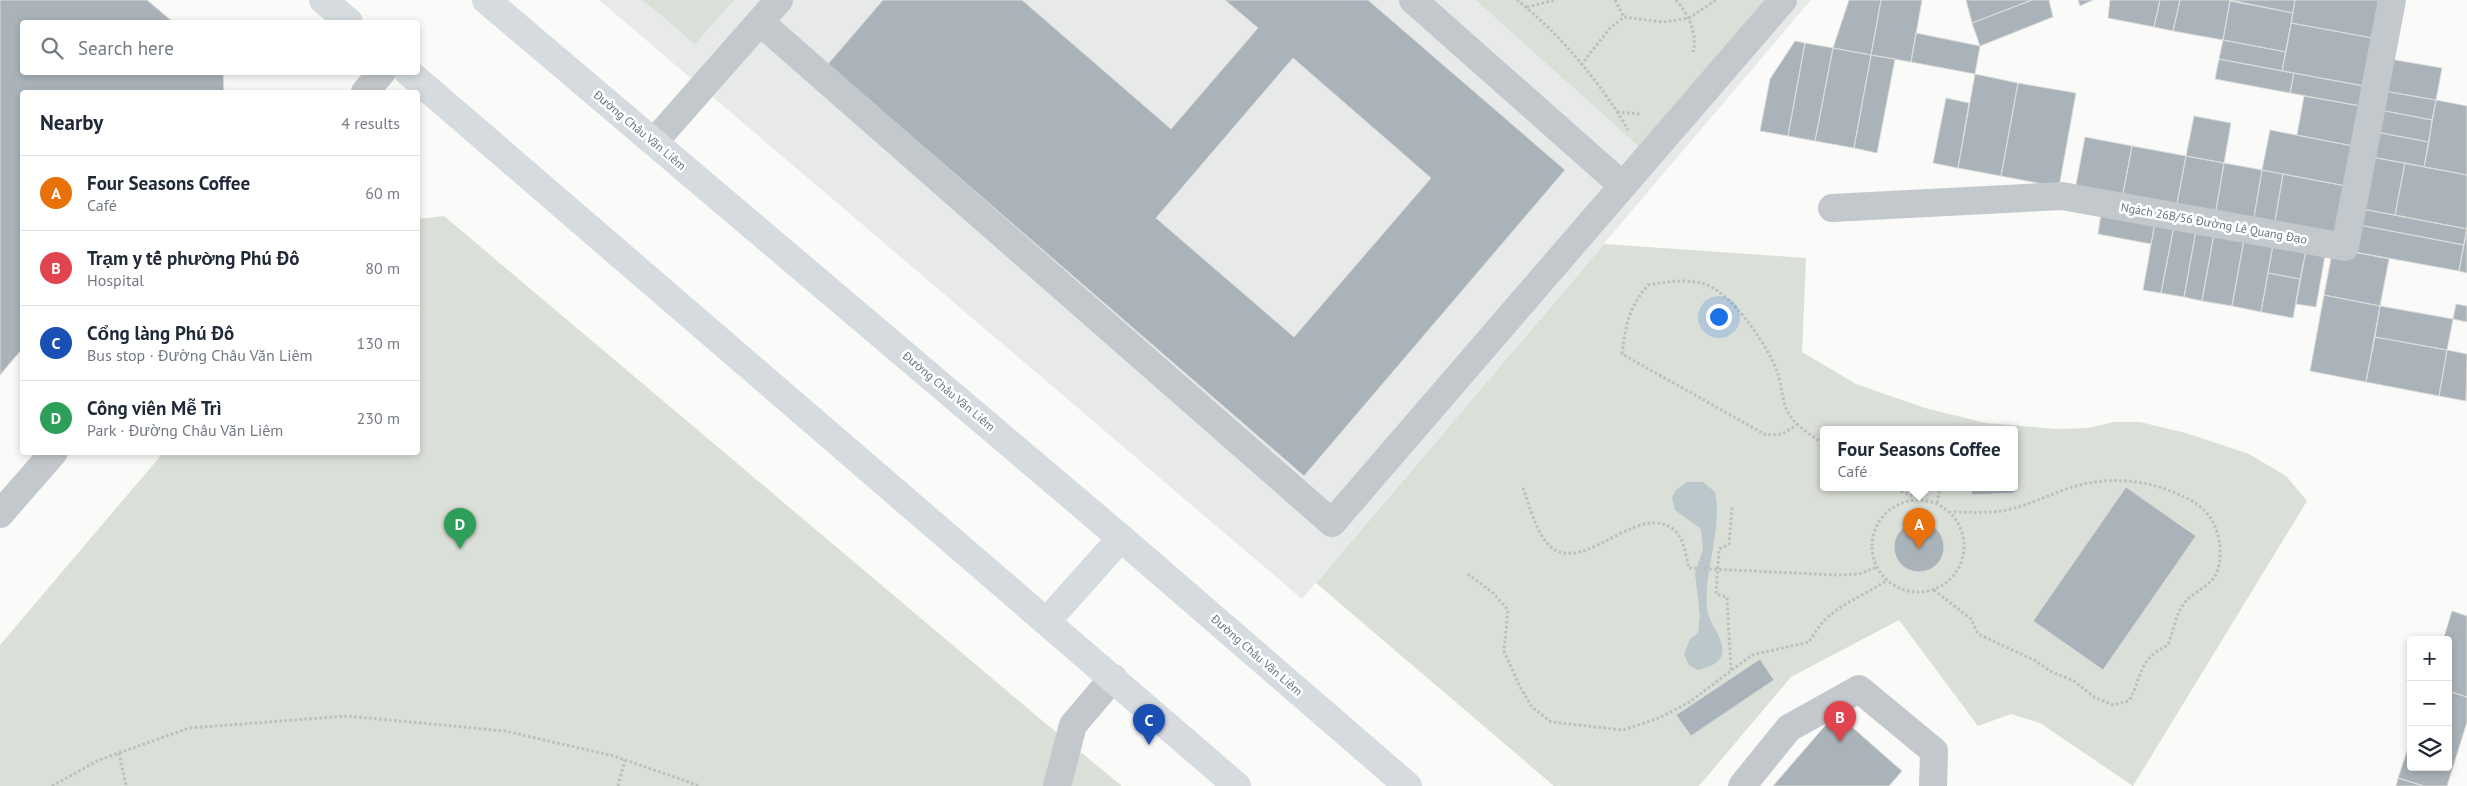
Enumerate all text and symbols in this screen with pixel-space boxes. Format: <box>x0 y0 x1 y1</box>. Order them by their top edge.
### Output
search box <box>20 20 420 75</box>
icon: search <box>38 34 66 62</box>
text: Search here <box>78 36 174 60</box>
street label: Đường Châu Văn Liêm <box>590 86 689 173</box>
text: Nearby <box>40 109 103 136</box>
text: 4 results <box>341 113 400 133</box>
text: Four Seasons Coffee <box>87 171 250 195</box>
text: A <box>51 183 61 203</box>
text: 60 m <box>365 183 400 203</box>
text: Café <box>87 195 117 215</box>
street label: Ngách 26B/56 Đường Lê Quang Đạo <box>2120 199 2308 247</box>
text: Trạm y tế phường Phú Đô <box>87 246 299 270</box>
text: B <box>51 258 61 278</box>
text: 80 m <box>365 258 400 278</box>
text: Hospital <box>87 270 144 290</box>
your location <box>1706 304 1732 330</box>
text: Cổng làng Phú Đô <box>87 321 234 345</box>
text: C <box>52 333 60 353</box>
text: 130 m <box>357 333 400 353</box>
text: Bus stop · Đường Châu Văn Liêm <box>87 345 313 365</box>
street label: Đường Châu Văn Liêm <box>899 347 998 434</box>
text: Công viên Mễ Trì <box>87 396 222 420</box>
text: D <box>51 408 61 428</box>
text: 230 m <box>357 408 400 428</box>
text: Park · Đường Châu Văn Liêm <box>87 420 283 440</box>
popup <box>1820 426 2018 491</box>
text: Four Seasons Coffee <box>1837 437 2001 461</box>
text: Café <box>1837 461 1867 481</box>
pin: D <box>444 508 476 549</box>
pin: A <box>1903 508 1935 549</box>
street label: Đường Châu Văn Liêm <box>1208 611 1306 699</box>
map controls <box>2407 636 2452 771</box>
button: + <box>2407 636 2452 681</box>
button: − <box>2407 681 2452 726</box>
pin: B <box>1824 701 1856 742</box>
pin: C <box>1133 704 1165 745</box>
button: layers <box>2407 726 2452 771</box>

